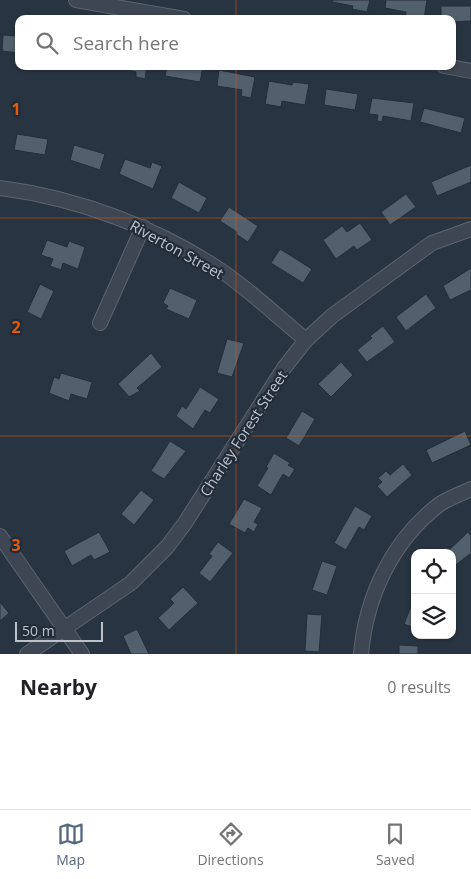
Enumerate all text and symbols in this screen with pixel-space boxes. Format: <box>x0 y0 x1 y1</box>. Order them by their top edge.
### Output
search box <box>15 15 456 70</box>
icon: search <box>33 29 61 57</box>
text: Search here <box>73 30 179 56</box>
text: 1 <box>11 98 21 120</box>
street label: Riverton Street <box>126 215 228 283</box>
text: 2 <box>11 316 21 338</box>
street label: Charley Forest Street <box>195 366 291 500</box>
text: 3 <box>11 534 21 556</box>
map controls <box>411 549 456 639</box>
button: locate <box>411 549 456 594</box>
button: layers <box>411 594 456 639</box>
scale bar <box>15 619 102 642</box>
text: 50 m <box>22 621 55 640</box>
text: Nearby <box>20 673 97 701</box>
text: 0 results <box>387 676 451 698</box>
tab: Map <box>56 820 85 869</box>
tab: Directions <box>197 820 264 869</box>
tab: Saved <box>376 820 415 869</box>

